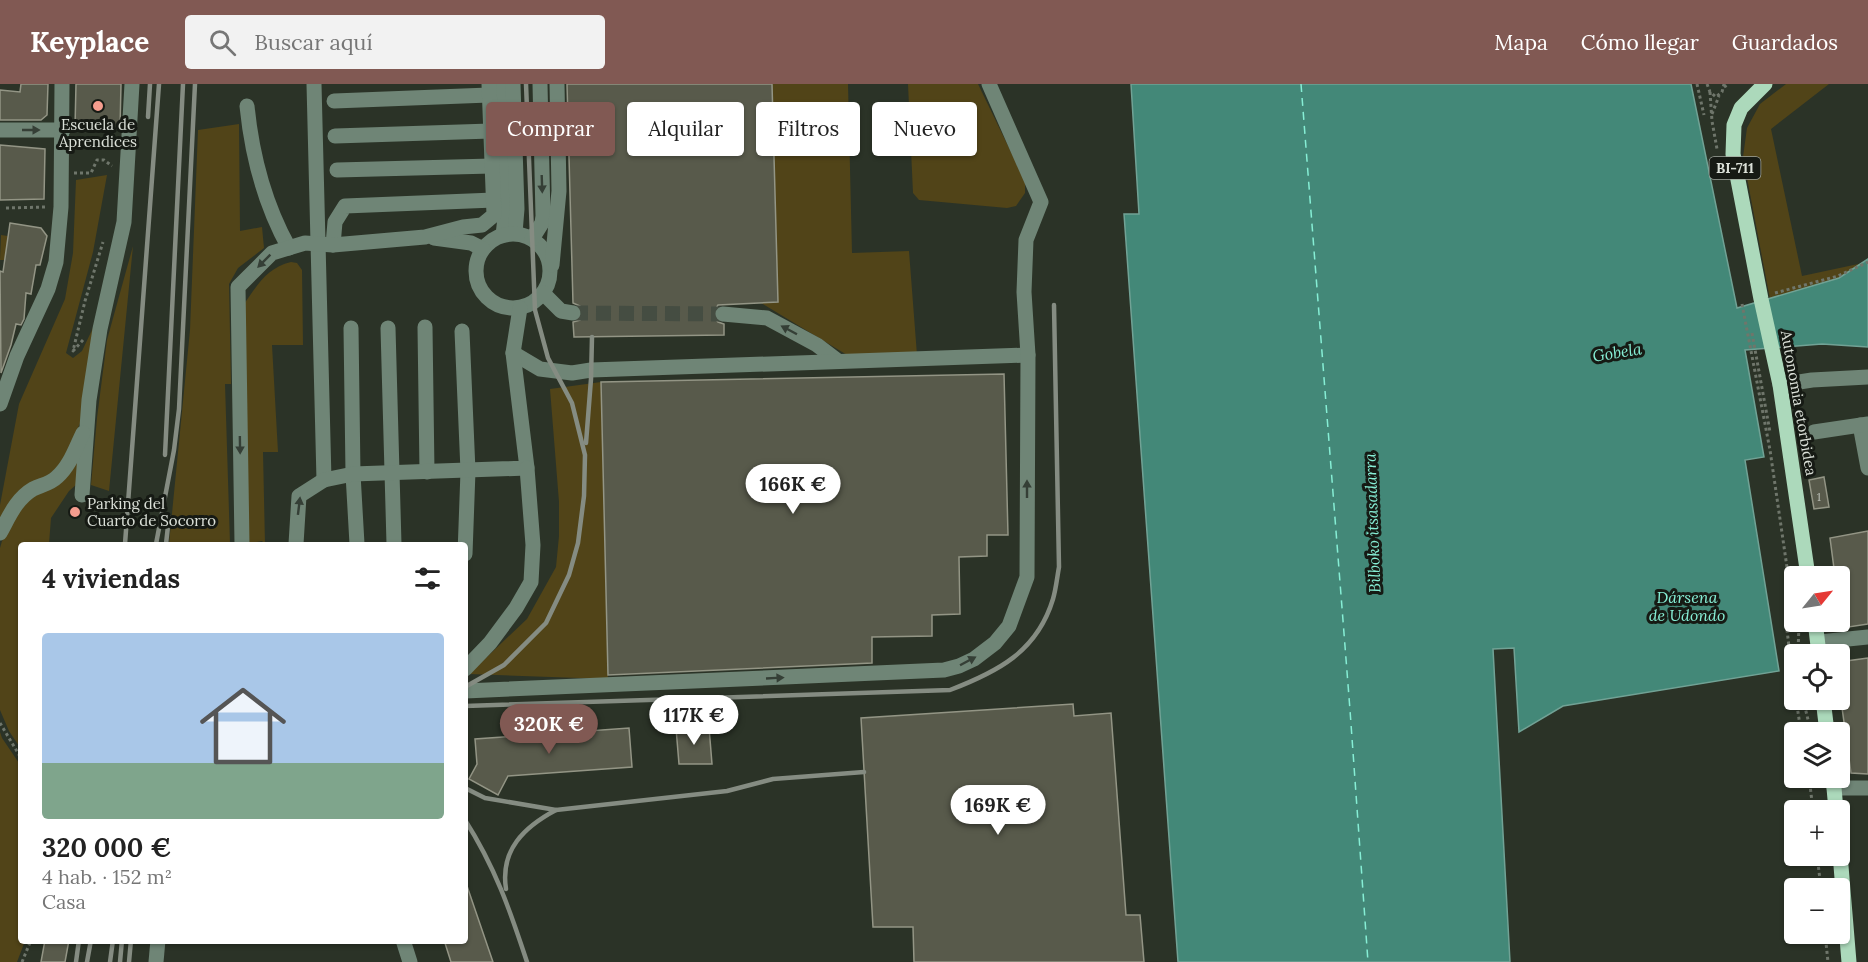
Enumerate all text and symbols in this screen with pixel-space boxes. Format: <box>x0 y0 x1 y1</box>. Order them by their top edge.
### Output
search box <box>185 15 605 69</box>
text: Keyplace <box>30 24 149 60</box>
icon: search <box>206 26 239 59</box>
text: Buscar aquí <box>254 28 373 56</box>
text: Mapa <box>1494 29 1548 56</box>
text: Cómo llegar <box>1581 29 1699 56</box>
text: Guardados <box>1732 29 1838 56</box>
marker: Escuela de Aprendices <box>91 99 105 113</box>
chip: Comprar <box>486 102 615 156</box>
chip: Alquilar <box>627 102 744 156</box>
chip: Filtros <box>756 102 860 156</box>
chip: Nuevo <box>872 102 977 156</box>
place label: Escuela de Aprendices <box>58 115 137 151</box>
one-way arrow <box>22 125 41 135</box>
road number: BI-711 <box>1710 157 1760 179</box>
one-way arrow <box>538 175 547 194</box>
one-way arrow <box>256 254 271 268</box>
one-way arrow <box>780 325 797 335</box>
street label: Autonomia etorbidea <box>1777 328 1821 477</box>
water label: Gobela <box>1591 338 1643 366</box>
one-way arrow <box>235 436 245 455</box>
water label: Bilboko itsasadarra <box>1360 453 1384 593</box>
pin: 166K € <box>744 464 842 515</box>
text: 166K € <box>760 471 826 496</box>
one-way arrow <box>1022 479 1032 498</box>
house number: 1 <box>1817 489 1821 504</box>
place label: Parking del Cuarto de Socorro <box>87 494 216 530</box>
one-way arrow <box>294 496 303 515</box>
marker: Parking del Cuarto de Socorro <box>68 505 82 519</box>
text: 4 viviendas <box>42 562 180 595</box>
icon: filters <box>411 562 444 595</box>
north arrow <box>1784 566 1850 632</box>
map controls <box>1784 566 1850 944</box>
water label: Dársena de Udondo <box>1649 587 1725 625</box>
button: locate <box>1784 644 1850 710</box>
one-way arrow <box>960 656 977 666</box>
icon: home <box>189 672 297 780</box>
one-way arrow <box>766 673 785 683</box>
pin: 117K € <box>645 695 743 746</box>
text: 117K € <box>663 702 725 727</box>
pin: 320K € <box>500 704 598 755</box>
text: 320K € <box>514 711 584 736</box>
button: layers <box>1784 722 1850 788</box>
pin: 169K € <box>949 785 1047 836</box>
text: 169K € <box>965 792 1031 817</box>
button: + <box>1784 800 1850 866</box>
text: 320 000 € <box>42 831 171 864</box>
text: 4 hab. · 152 m² <box>42 864 172 889</box>
button: − <box>1784 878 1850 944</box>
text: Casa <box>42 889 86 914</box>

